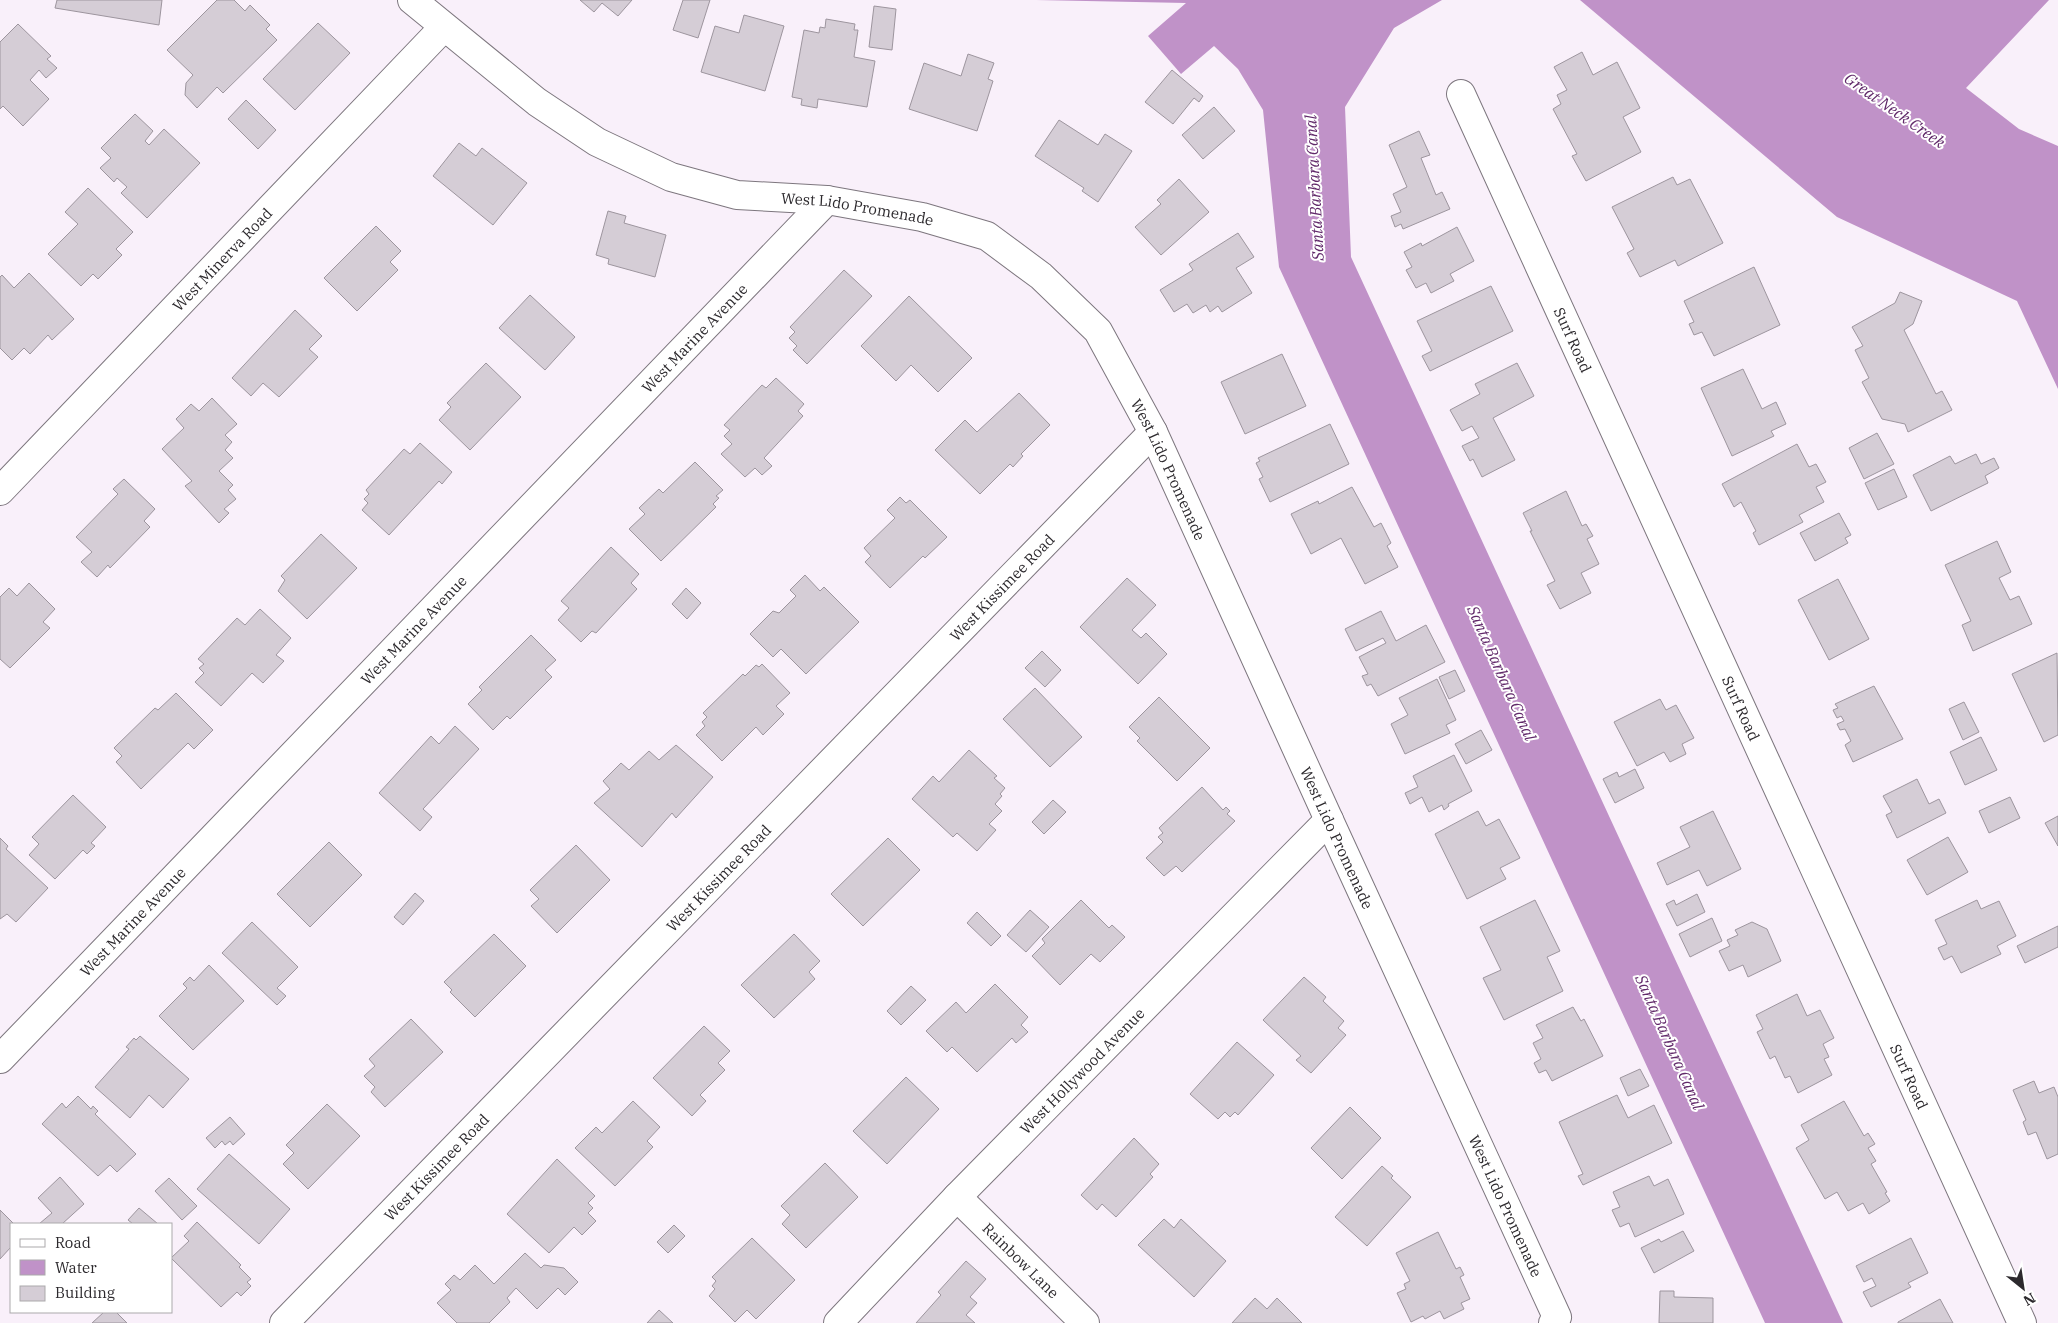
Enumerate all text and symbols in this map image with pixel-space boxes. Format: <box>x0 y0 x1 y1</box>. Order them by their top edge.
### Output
water label: Great Neck Creek <box>1841 68 1950 152</box>
water label: Santa Barbara Canal <box>1300 114 1328 262</box>
street label: West Lido Promenade <box>781 188 936 229</box>
street label: West Minerva Road <box>168 203 276 315</box>
street label: West Marine Avenue <box>637 279 751 397</box>
street label: Surf Road <box>1550 304 1596 375</box>
street label: West Lido Promenade <box>1127 395 1210 543</box>
street label: West Kissimee Road <box>945 530 1058 645</box>
street label: West Marine Avenue <box>356 571 470 688</box>
water label: Santa Barbara Canal <box>1463 601 1541 744</box>
street label: Surf Road <box>1718 673 1764 744</box>
street label: West Lido Promenade <box>1297 764 1378 912</box>
street label: West Kissimee Road <box>662 820 775 935</box>
street label: West Marine Avenue <box>76 863 189 980</box>
water label: Santa Barbara Canal <box>1631 970 1709 1113</box>
street label: West Hollywood Avenue <box>1015 1003 1148 1138</box>
street label: Surf Road <box>1886 1041 1933 1112</box>
street label: West Kissimee Road <box>380 1109 493 1224</box>
street label: West Lido Promenade <box>1465 1132 1547 1280</box>
street label: Rainbow Lane <box>979 1218 1063 1302</box>
legend <box>10 1223 172 1313</box>
text: Road <box>55 1233 91 1252</box>
text: Water <box>55 1258 97 1277</box>
north arrow <box>1998 1263 2048 1313</box>
text: Building <box>55 1283 115 1302</box>
text: N <box>2020 1289 2039 1310</box>

